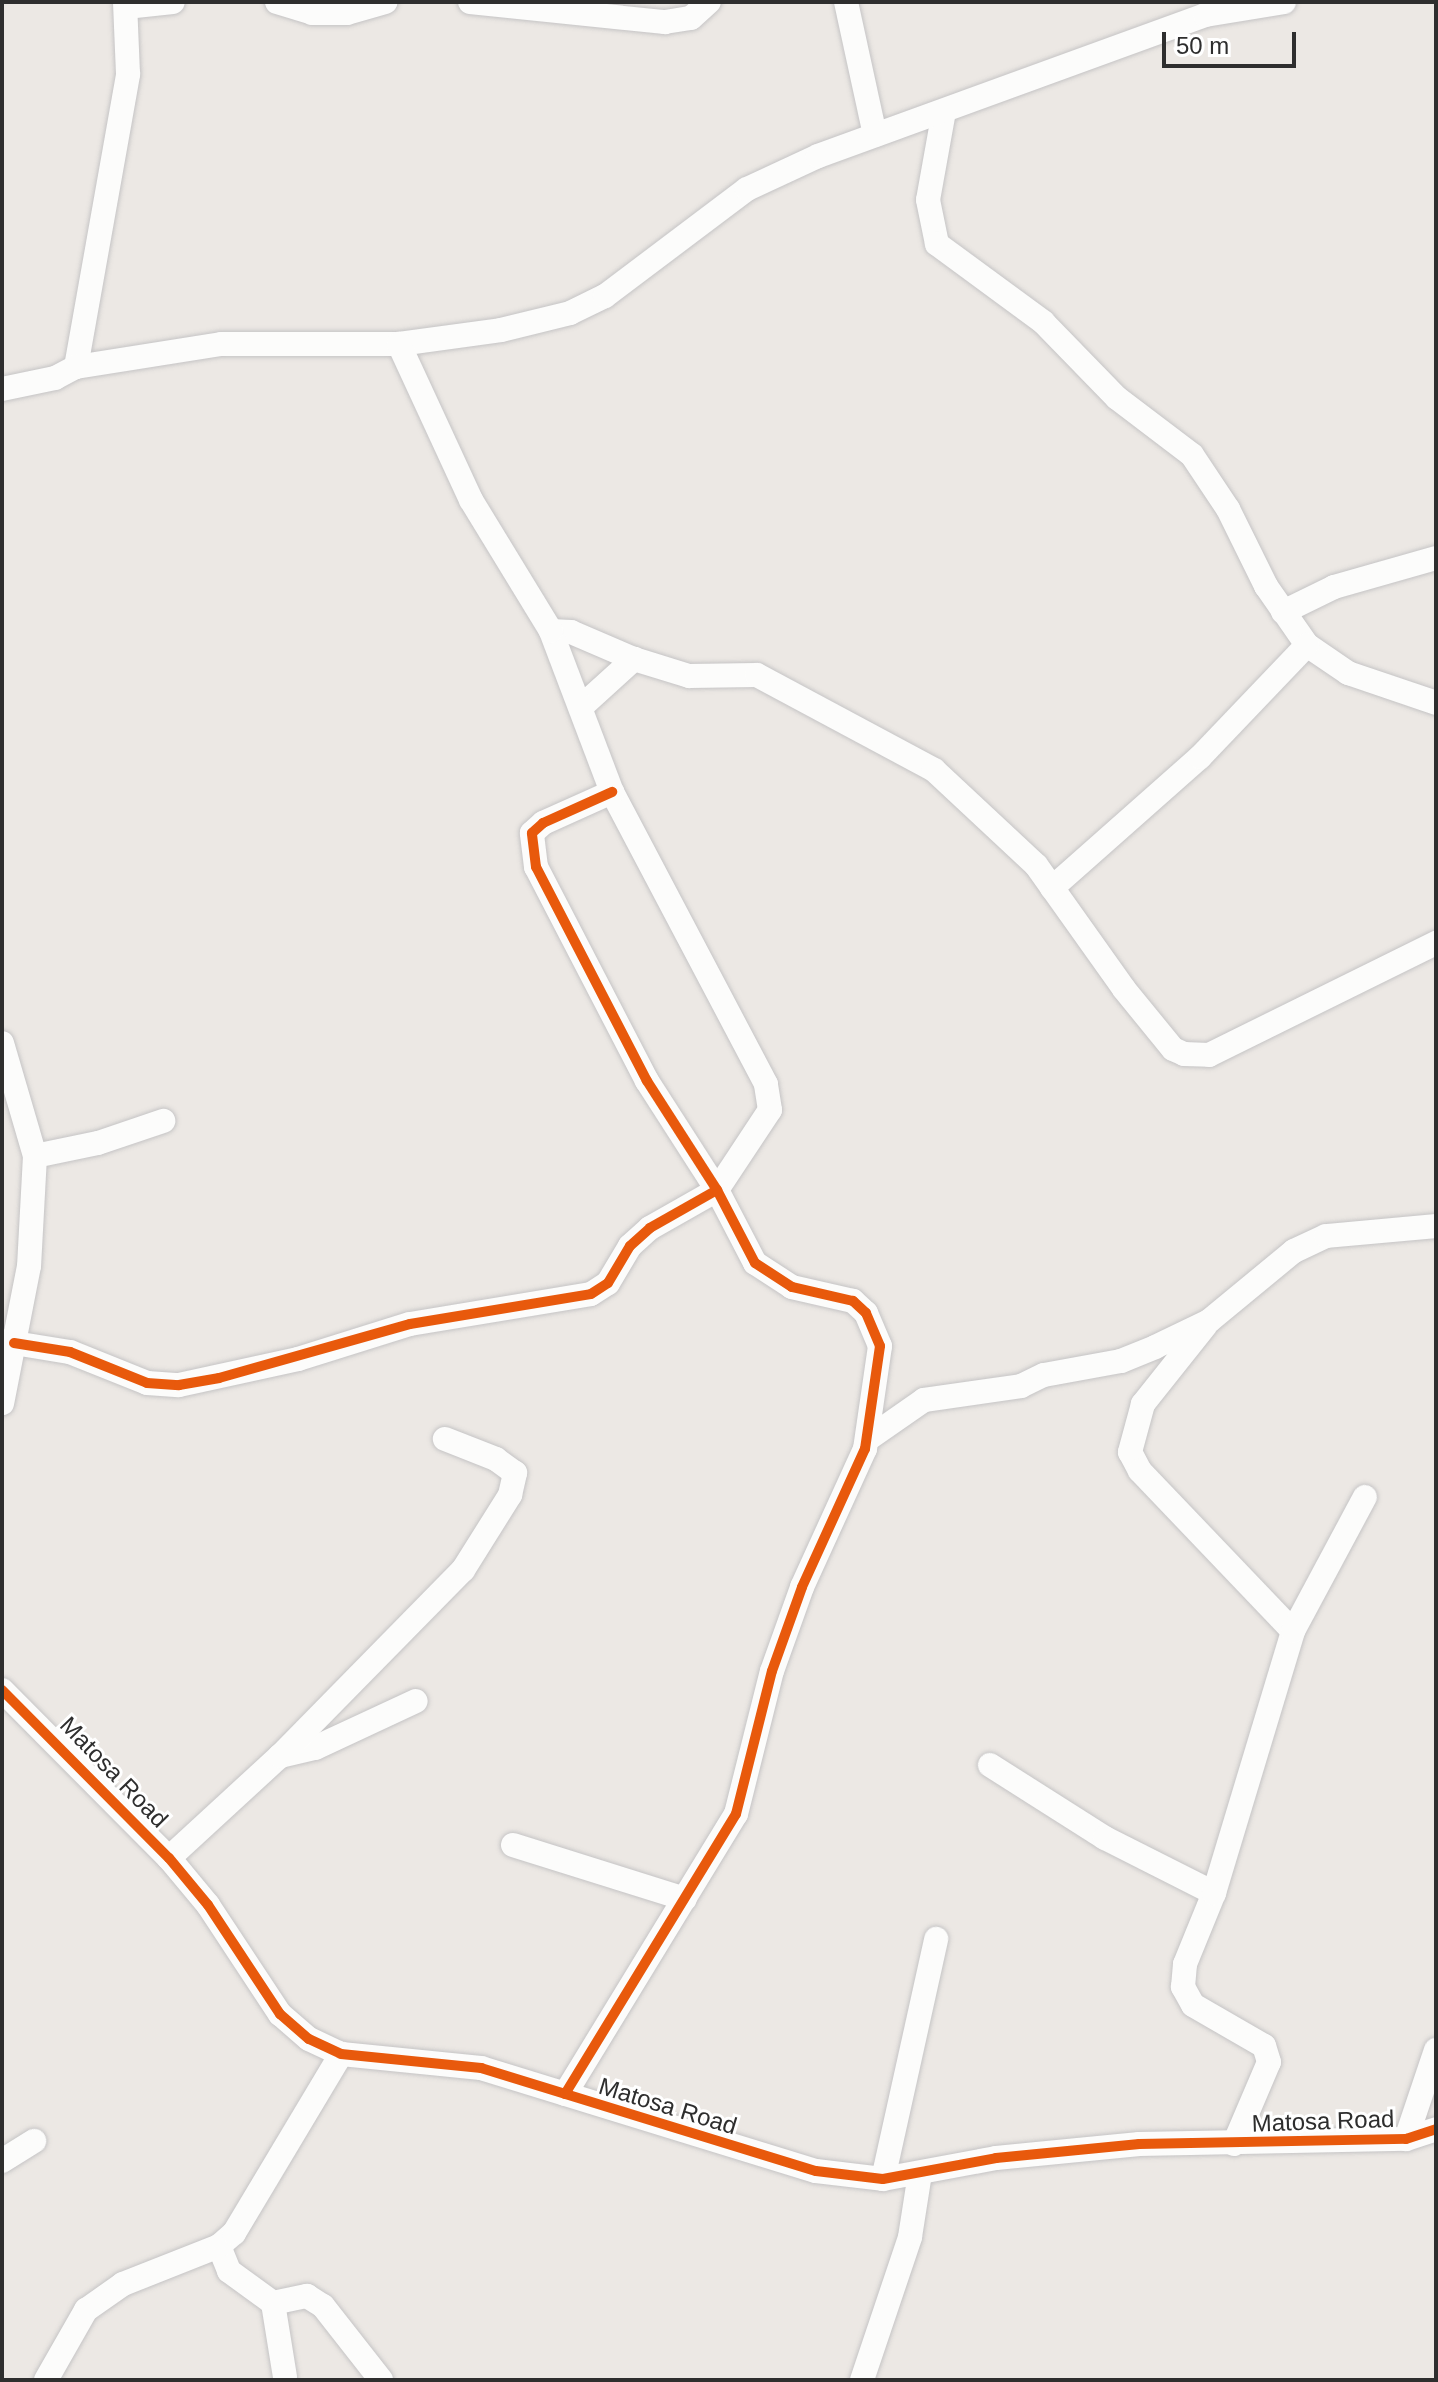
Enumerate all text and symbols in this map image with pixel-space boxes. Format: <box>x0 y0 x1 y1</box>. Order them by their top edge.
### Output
scale bar <box>1166 16 1300 66</box>
text: 50 m <box>1176 32 1229 59</box>
street label: Matosa Road <box>54 1711 174 1833</box>
street label: Matosa Road <box>596 2071 740 2141</box>
street label: Matosa Road <box>1251 2104 1395 2138</box>

